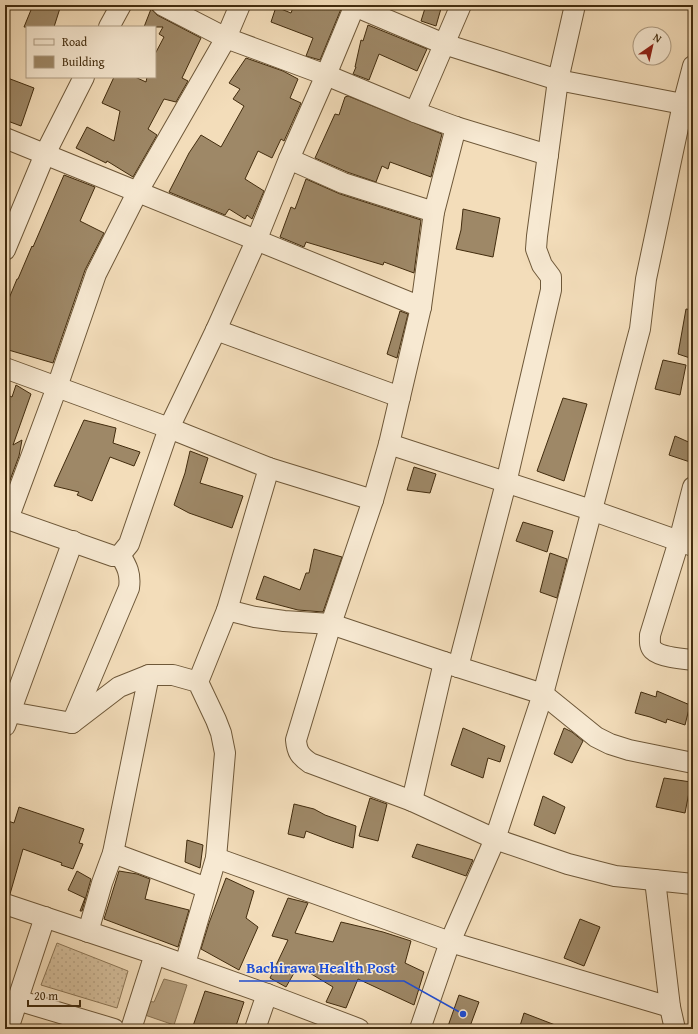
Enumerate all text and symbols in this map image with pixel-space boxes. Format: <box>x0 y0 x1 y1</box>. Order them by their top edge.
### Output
legend <box>26 26 156 78</box>
north arrow <box>632 26 672 66</box>
text: N <box>650 29 666 47</box>
text: Road <box>62 33 88 50</box>
text: Building <box>62 53 105 70</box>
callout: Bachirawa Health Post <box>239 954 404 981</box>
text: Bachirawa Health Post <box>246 957 396 978</box>
scale bar <box>28 982 80 1008</box>
text: 20 m <box>34 987 58 1004</box>

